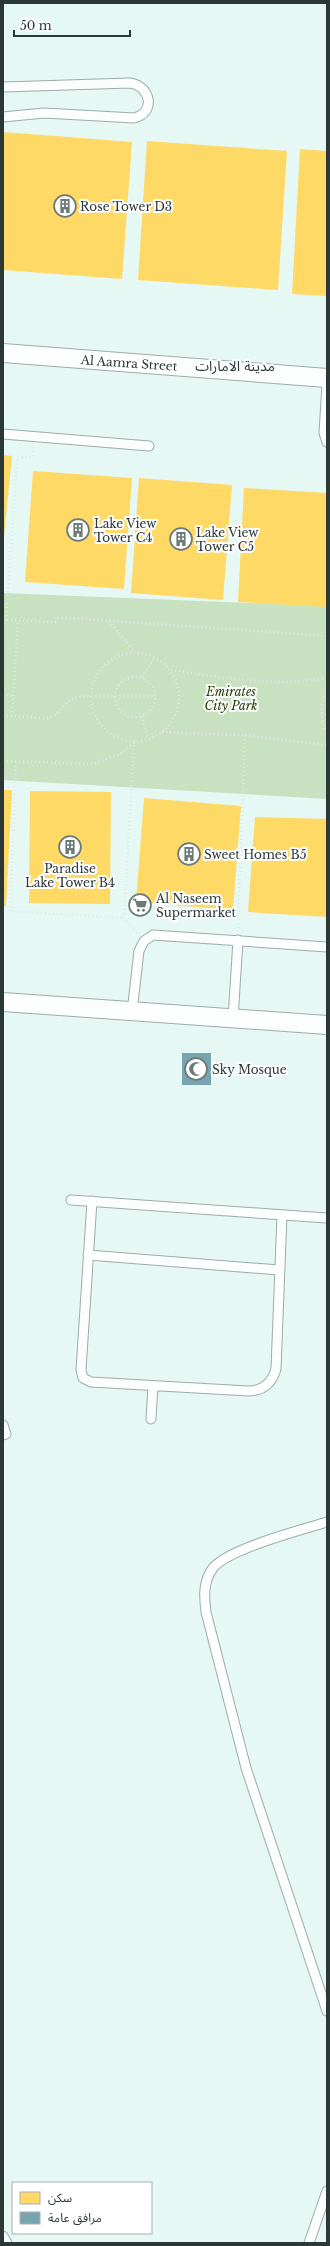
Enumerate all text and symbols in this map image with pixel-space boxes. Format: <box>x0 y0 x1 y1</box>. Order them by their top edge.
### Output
scale bar <box>14 12 130 38</box>
text: 50 m <box>20 18 52 33</box>
building icon: Rose Tower D3 <box>52 193 78 219</box>
place label: Rose Tower D3 <box>80 199 172 214</box>
street label: Al Aamra Street <box>79 352 178 374</box>
district label: مدينة الامارات <box>195 357 275 375</box>
place label: Lake View Tower C4 <box>94 516 157 545</box>
building icon: Lake View Tower C4 <box>65 517 91 543</box>
place label: Lake View Tower C5 <box>196 525 259 554</box>
building icon: Lake View Tower C5 <box>168 526 194 552</box>
park label: Emirates City Park <box>205 684 257 713</box>
building icon: Paradise Lake Tower B4 <box>57 834 83 860</box>
building icon: Sweet Homes B5 <box>176 841 202 867</box>
place label: Sweet Homes B5 <box>204 847 307 862</box>
place label: Paradise Lake Tower B4 <box>25 861 115 890</box>
place label: Al Naseem Supermarket <box>155 891 237 920</box>
supermarket icon: Al Naseem Supermarket <box>127 892 153 918</box>
mosque icon: Sky Mosque <box>183 1056 209 1082</box>
place label: Sky Mosque <box>212 1062 287 1077</box>
legend <box>12 2182 152 2234</box>
text: سكن <box>48 2190 72 2205</box>
text: مرافق عامة <box>48 2210 102 2226</box>

